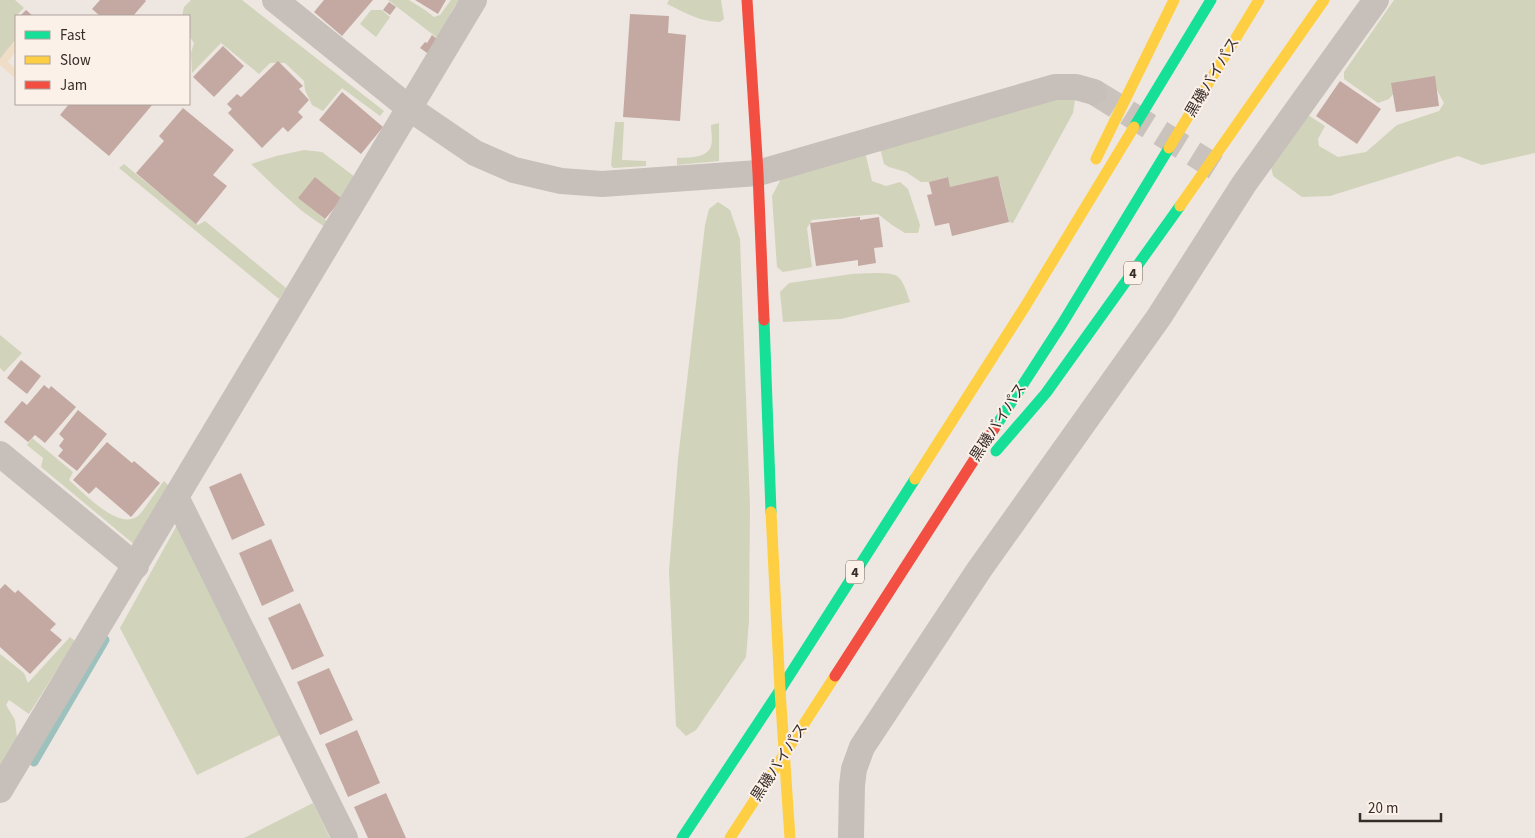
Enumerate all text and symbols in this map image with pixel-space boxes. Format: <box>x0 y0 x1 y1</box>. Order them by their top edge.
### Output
legend <box>15 15 190 105</box>
text: Fast <box>60 25 86 46</box>
street label: 黒磯バイパス <box>1180 33 1245 121</box>
text: Slow <box>60 50 91 71</box>
text: Jam <box>60 75 87 96</box>
road number: 4 <box>1124 262 1142 284</box>
street label: 黒磯バイパス <box>965 379 1032 466</box>
road number: 4 <box>846 560 864 584</box>
street label: 黒磯バイパス <box>746 719 813 806</box>
scale bar <box>1360 790 1441 822</box>
text: 20 m <box>1368 798 1398 819</box>

